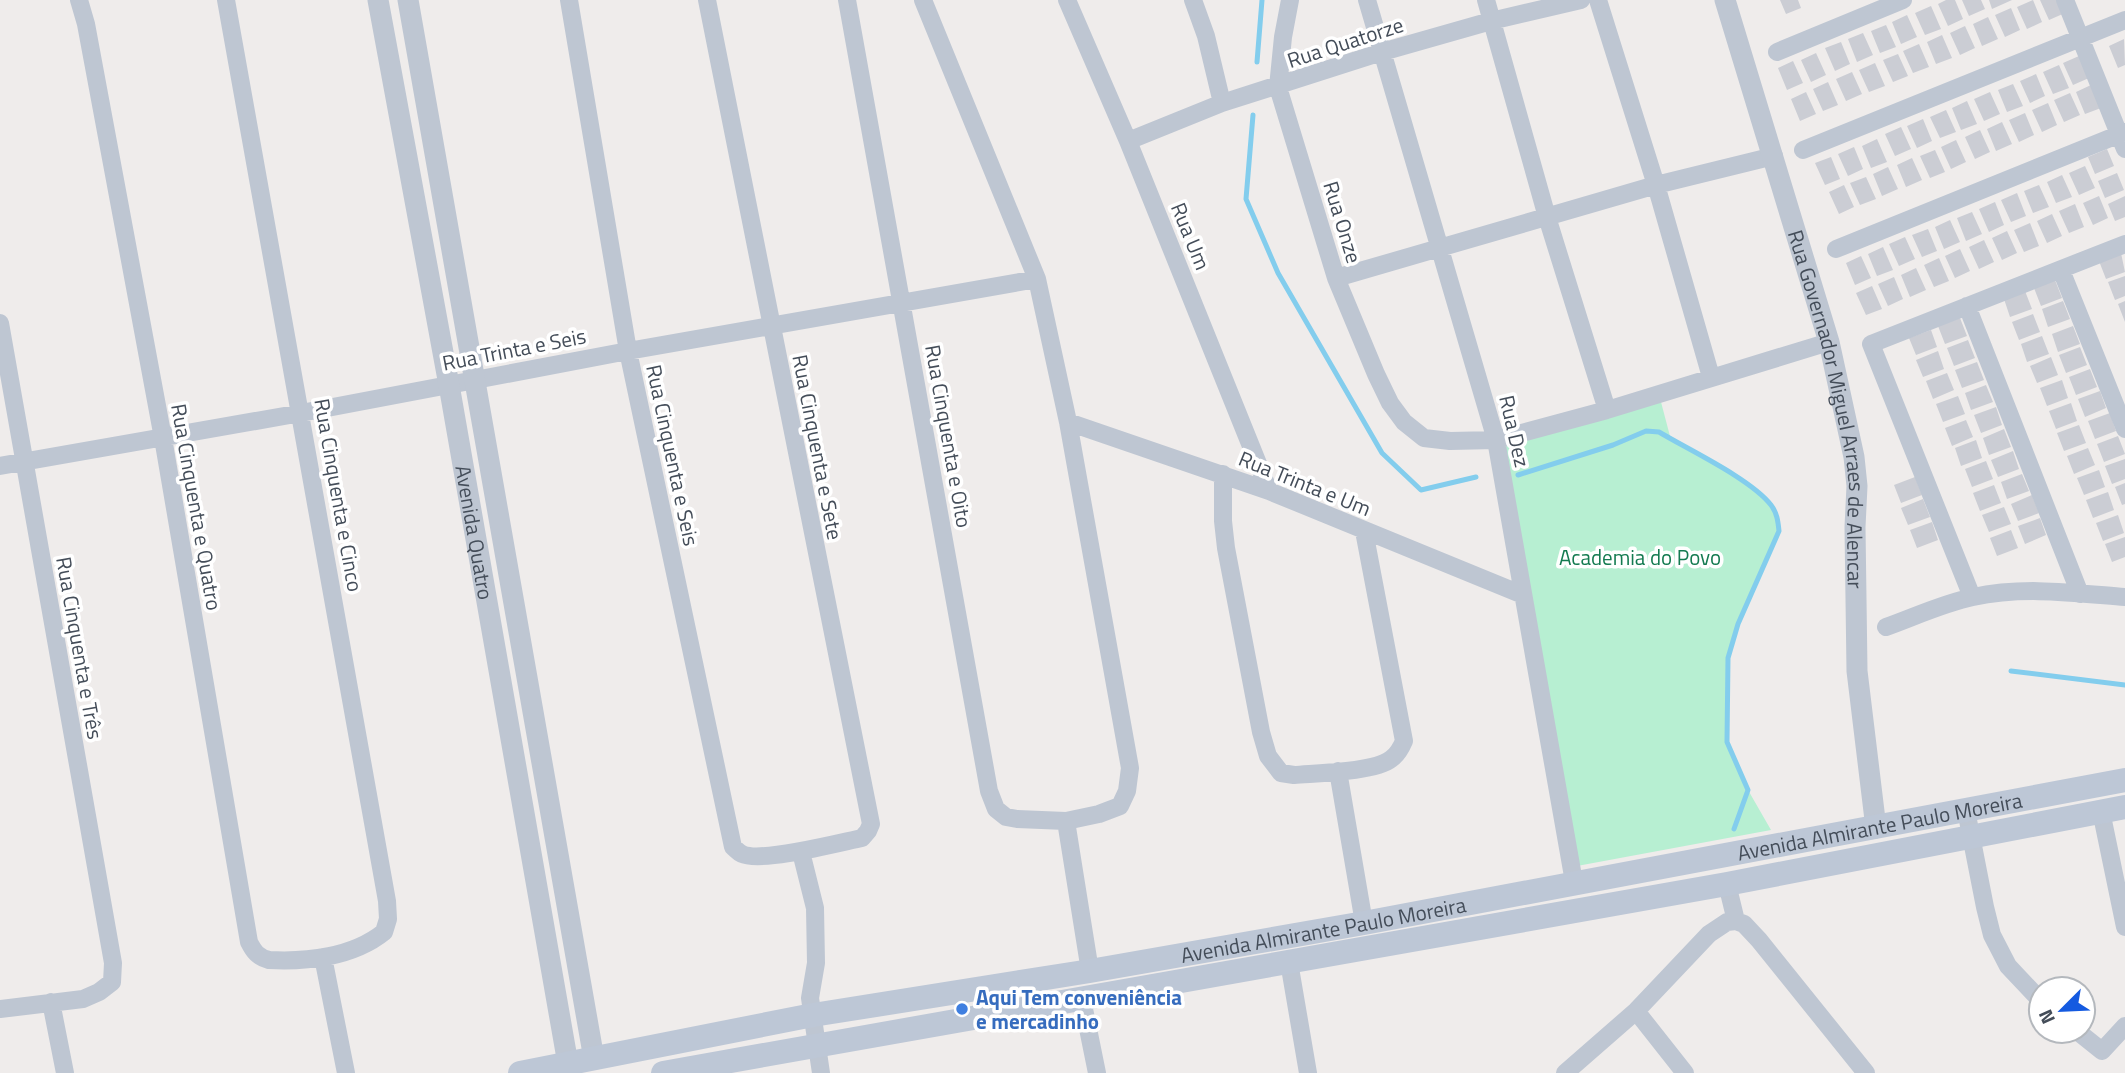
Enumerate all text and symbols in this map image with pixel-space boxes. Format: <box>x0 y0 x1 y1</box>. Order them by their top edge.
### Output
street label: Rua Quatorze <box>1283 8 1407 76</box>
street label: Rua Onze <box>1315 177 1371 267</box>
street label: Rua Um <box>1163 197 1219 275</box>
street label: Rua Governador Miguel Arraes de Alencar <box>1780 226 1873 589</box>
street label: Rua Trinta e Seis <box>439 319 589 379</box>
street label: Rua Cinquenta e Oito <box>917 342 981 530</box>
street label: Rua Cinquenta e Sete <box>784 352 852 542</box>
street label: Rua Cinquenta e Seis <box>638 361 708 549</box>
street label: Rua Dez <box>1491 392 1539 470</box>
street label: Rua Cinquenta e Cinco <box>306 396 372 594</box>
street label: Rua Cinquenta e Quatro <box>163 401 231 613</box>
street label: Rua Trinta e Um <box>1234 442 1376 524</box>
street label: Avenida Quatro <box>447 463 502 602</box>
park label: Academia do Povo <box>1559 541 1721 573</box>
street label: Rua Cinquenta e Três <box>48 554 112 742</box>
street label: Avenida Almirante Paulo Moreira <box>1734 784 2025 869</box>
street label: Avenida Almirante Paulo Moreira <box>1178 888 1469 971</box>
north arrow <box>2027 975 2097 1045</box>
place label: Aqui Tem conveniência e mercadinho <box>976 981 1182 1037</box>
marker: Aqui Tem conveniência e mercadinho <box>954 1001 970 1017</box>
text: N <box>2030 1005 2062 1029</box>

